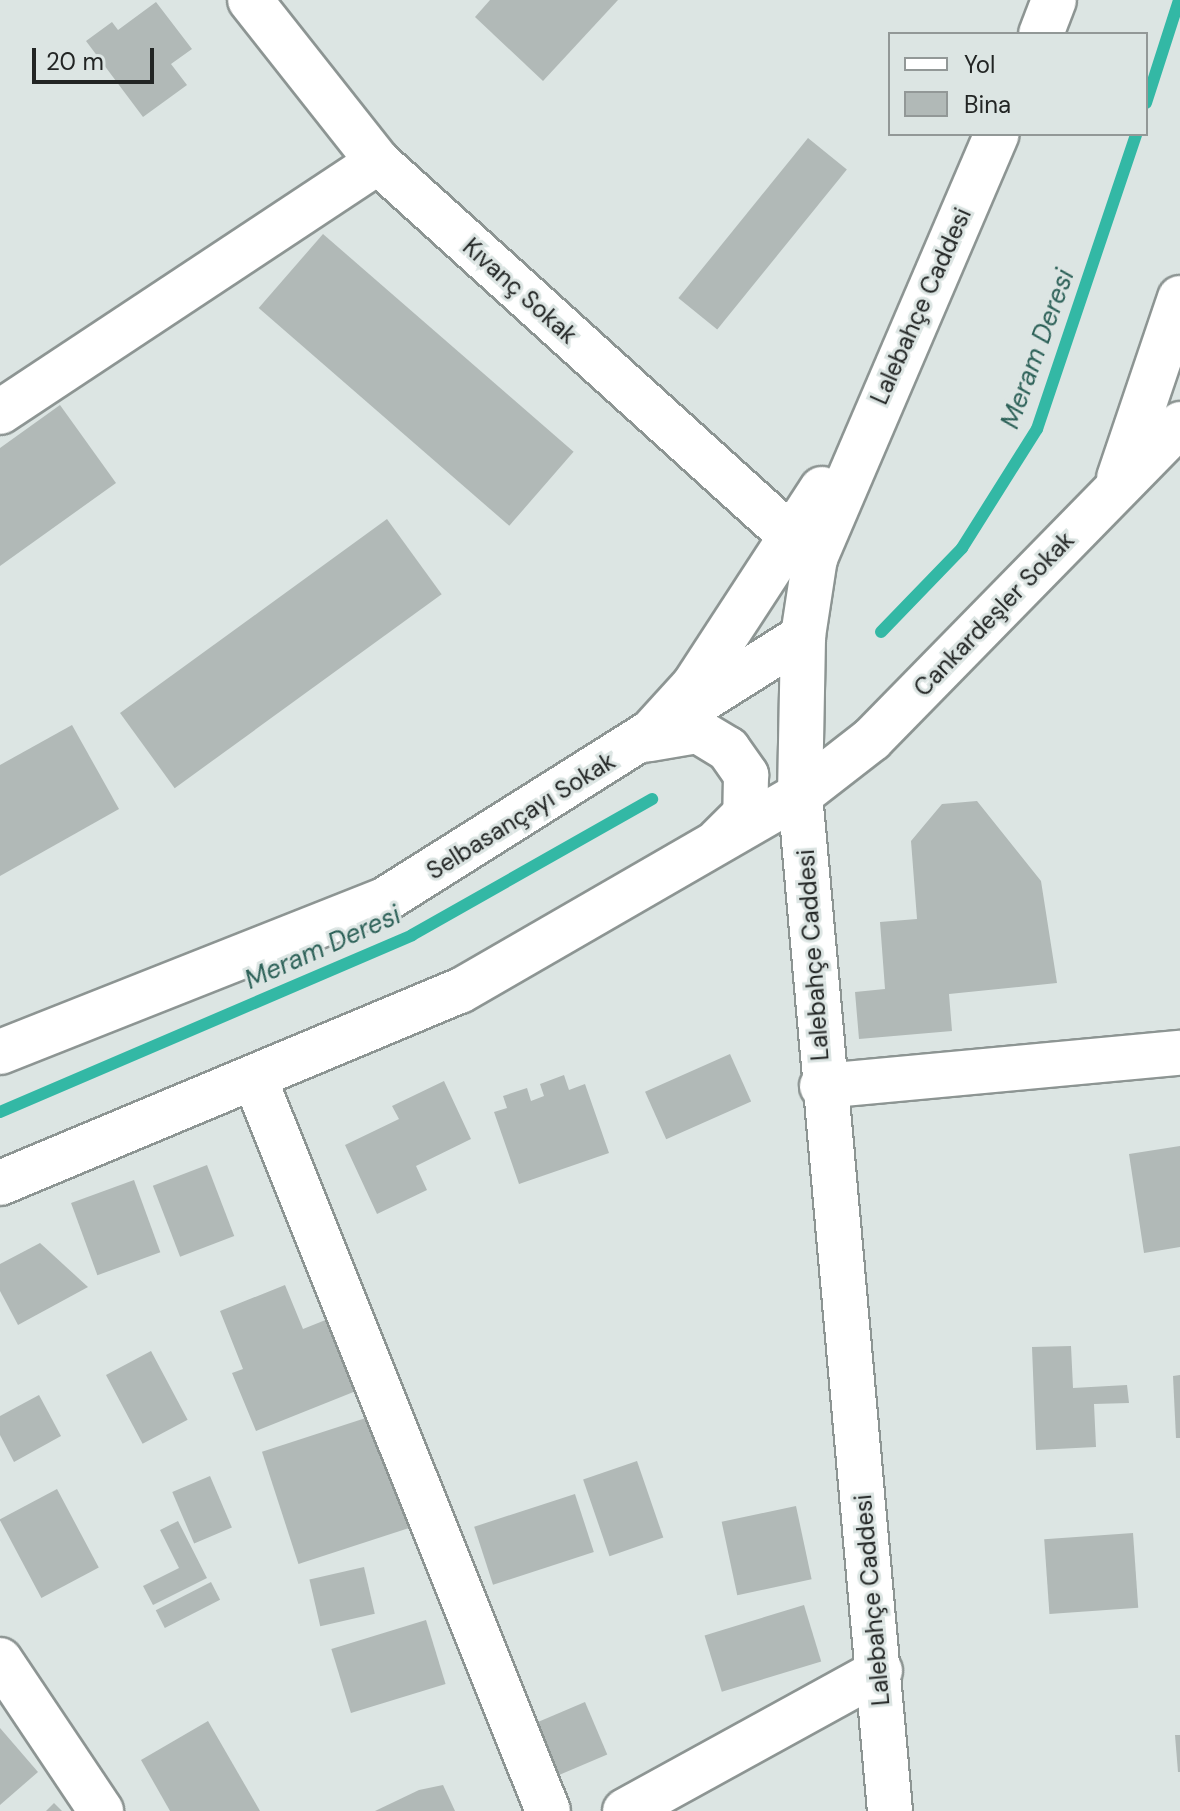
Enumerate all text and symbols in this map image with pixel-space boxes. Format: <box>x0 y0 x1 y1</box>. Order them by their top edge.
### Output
scale bar <box>36 32 158 82</box>
legend <box>888 32 1148 136</box>
text: 20 m <box>46 46 104 77</box>
text: Yol <box>964 49 995 80</box>
text: Bina <box>964 89 1011 120</box>
street label: Lalebahçe Caddesi <box>865 203 977 409</box>
street label: Kıvanç Sokak <box>457 232 583 350</box>
water label: Meram Deresi <box>995 265 1081 433</box>
street label: Cankardeşler Sokak <box>908 526 1080 702</box>
street label: Selbasançayı Sokak <box>421 746 621 886</box>
street label: Lalebahçe Caddesi <box>791 848 835 1062</box>
water label: Meram Deresi <box>240 900 406 996</box>
street label: Lalebahçe Caddesi <box>848 1493 896 1707</box>

